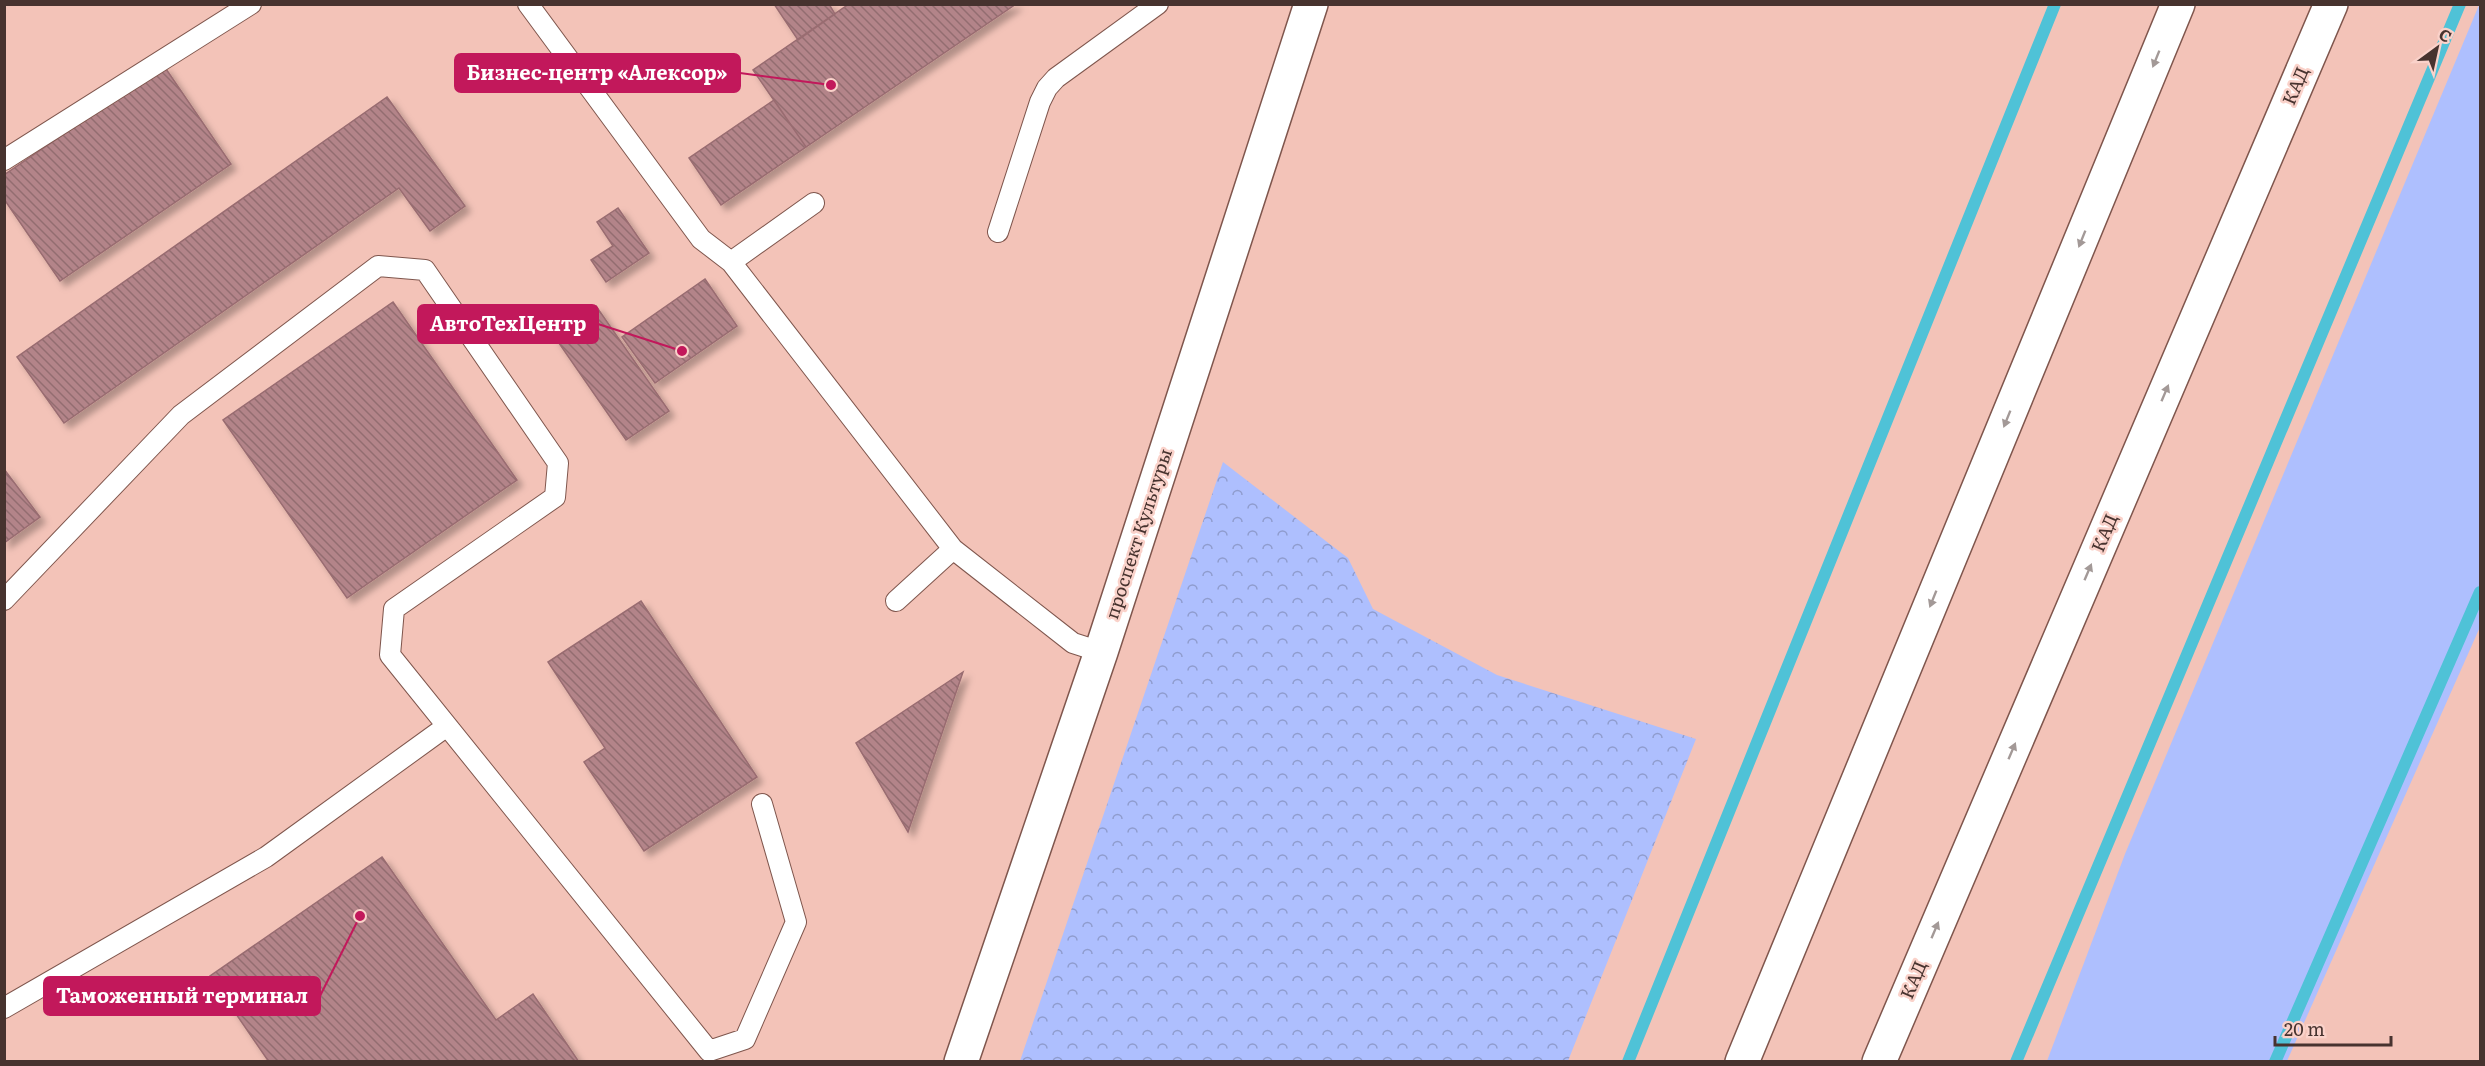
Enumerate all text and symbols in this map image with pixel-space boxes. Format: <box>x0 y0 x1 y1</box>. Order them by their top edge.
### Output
north arrow <box>2407 18 2467 78</box>
text: С <box>2434 21 2457 48</box>
one-way arrow <box>2151 50 2161 68</box>
callout: Бизнес-центр «Алексор» <box>455 54 740 92</box>
text: Бизнес-центр «Алексор» <box>467 56 728 86</box>
street label: КАД <box>2275 62 2315 109</box>
one-way arrow <box>2077 230 2086 248</box>
callout: АвтоТехЦентр <box>418 305 598 343</box>
text: АвтоТехЦентр <box>430 307 586 337</box>
one-way arrow <box>2160 383 2170 401</box>
one-way arrow <box>2002 410 2011 428</box>
street label: проспект Культуры <box>1097 445 1178 622</box>
street label: КАД <box>2084 509 2124 556</box>
one-way arrow <box>2084 563 2093 581</box>
one-way arrow <box>1928 591 1938 609</box>
one-way arrow <box>2007 743 2016 760</box>
one-way arrow <box>1930 921 1940 939</box>
street label: КАД <box>1893 956 1933 1003</box>
callout: Таможенный терминал <box>44 977 320 1015</box>
text: Таможенный терминал <box>56 979 308 1009</box>
scale bar <box>2275 1009 2390 1047</box>
text: 20 m <box>2284 1015 2325 1042</box>

